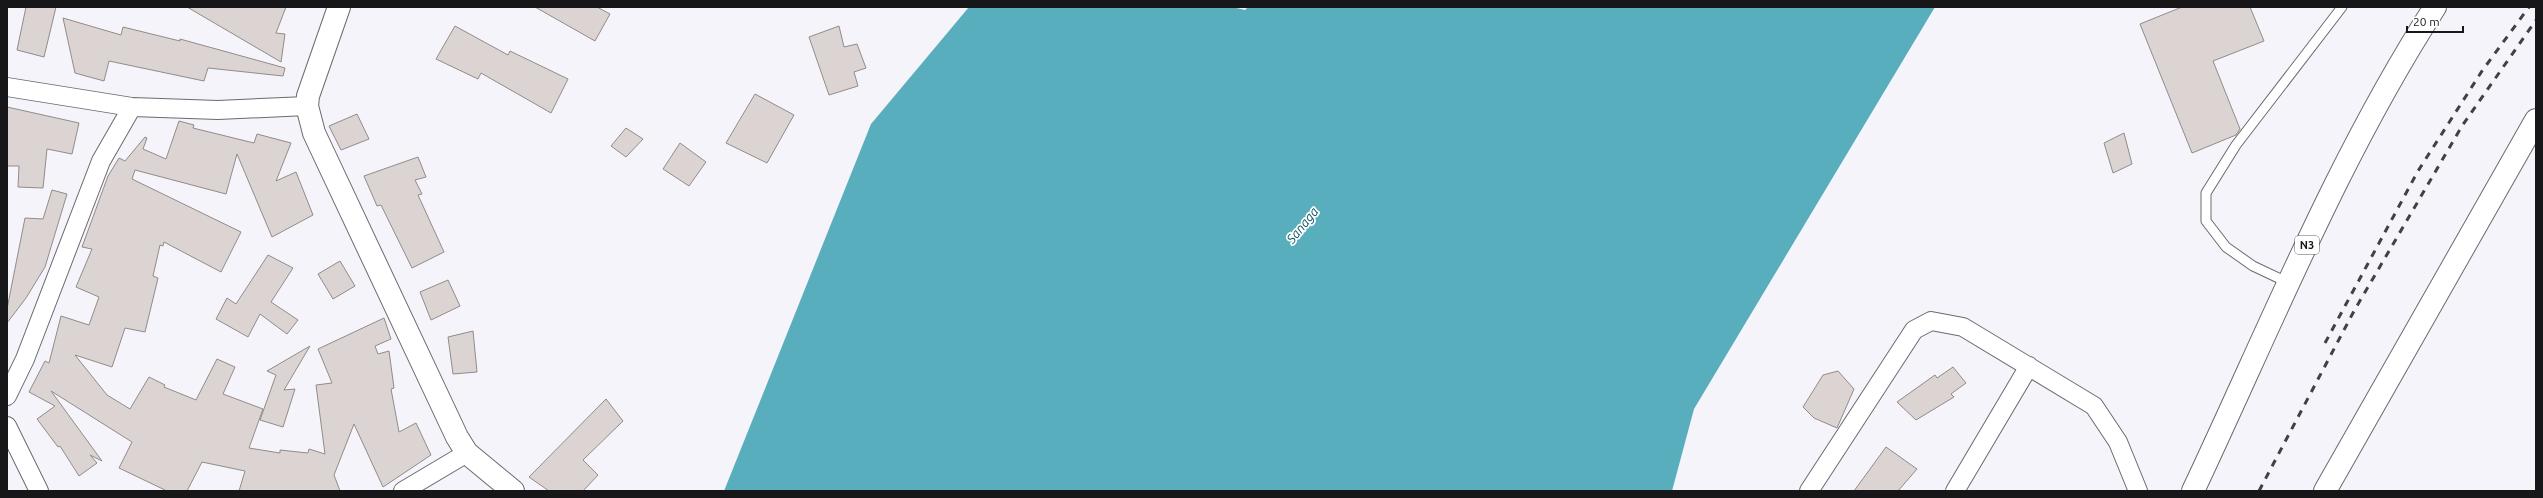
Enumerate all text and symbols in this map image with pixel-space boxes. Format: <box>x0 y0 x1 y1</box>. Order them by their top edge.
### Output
scale bar <box>2407 8 2463 34</box>
text: 20 m <box>2413 15 2440 28</box>
water label: Sanaga <box>1283 204 1321 246</box>
road number: N3 <box>2295 236 2319 254</box>

